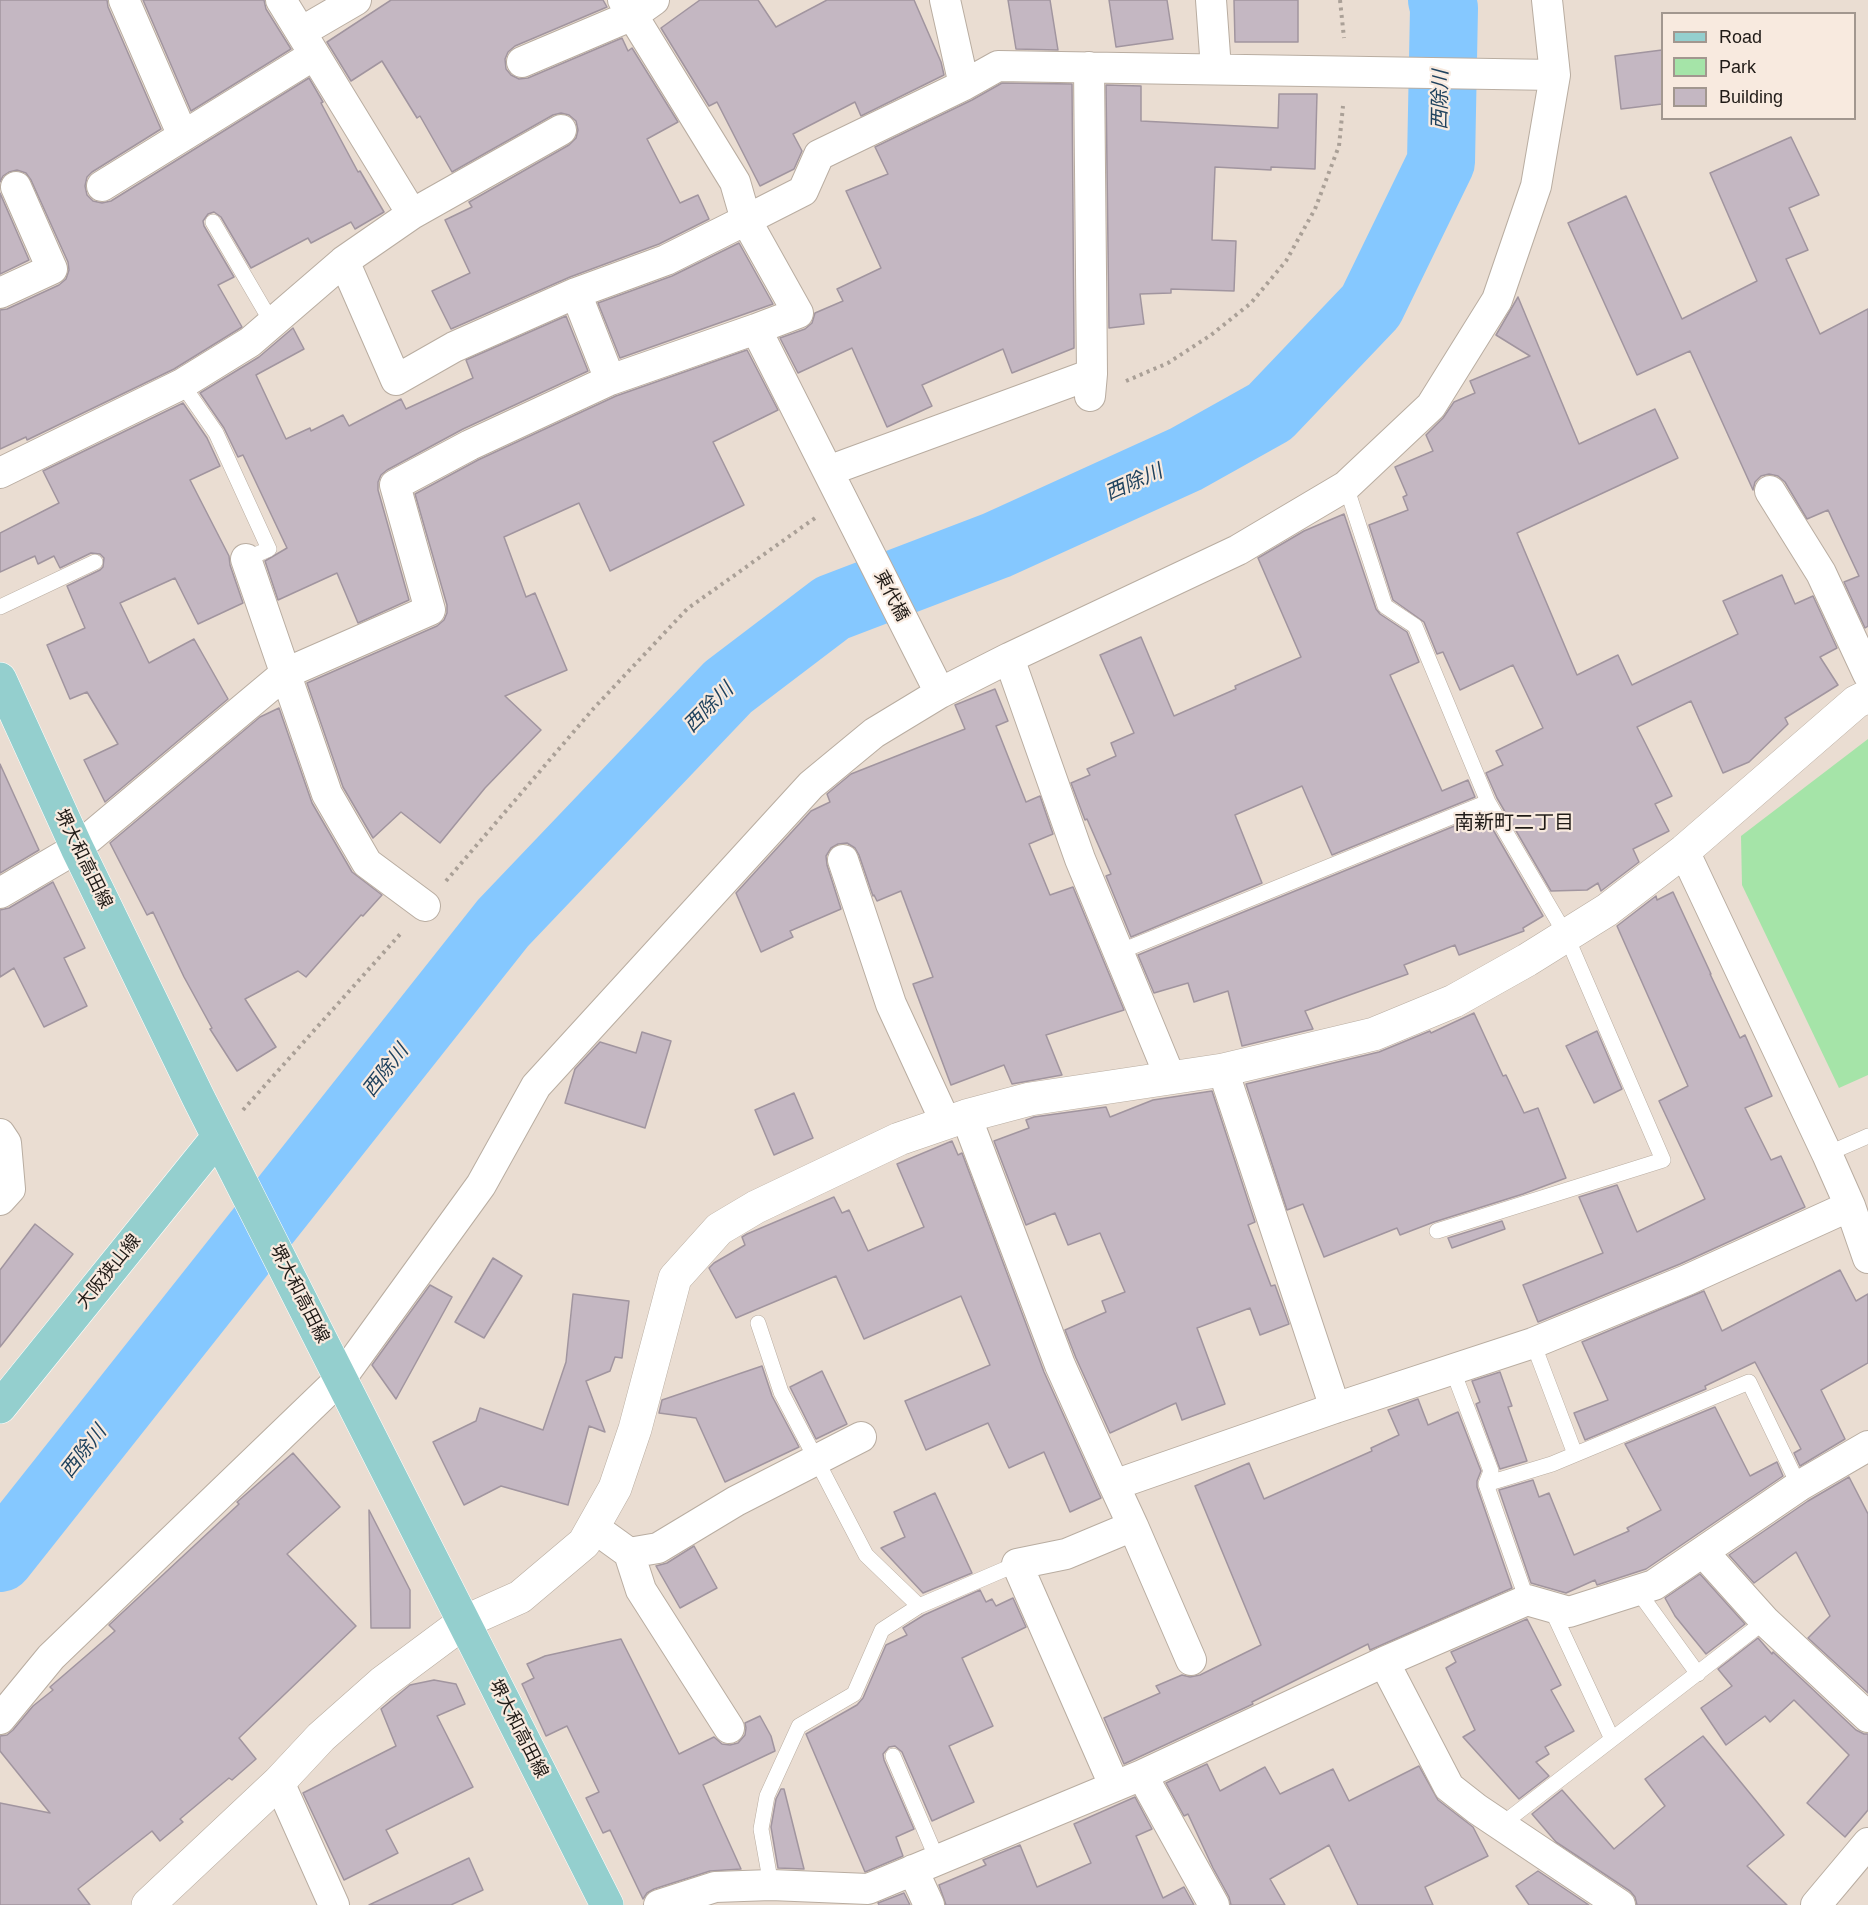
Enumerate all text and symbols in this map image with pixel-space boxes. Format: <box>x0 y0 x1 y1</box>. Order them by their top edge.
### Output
legend <box>1661 12 1856 120</box>
text: Road <box>1719 27 1762 47</box>
text: Park <box>1719 57 1756 77</box>
water label: 西除川 <box>1428 70 1454 130</box>
text: Building <box>1719 87 1783 107</box>
water label: 西除川 <box>1102 460 1166 506</box>
street label: 東代橋 <box>869 567 913 625</box>
water label: 西除川 <box>679 678 739 738</box>
street label: 堺大和高田線 <box>50 806 116 912</box>
district label: 南新町二丁目 <box>1454 811 1574 835</box>
water label: 西除川 <box>358 1040 414 1102</box>
street label: 大阪狭山線 <box>72 1230 146 1314</box>
street label: 堺大和高田線 <box>265 1241 333 1347</box>
water label: 西除川 <box>56 1421 112 1483</box>
street label: 堺大和高田線 <box>484 1676 552 1782</box>

